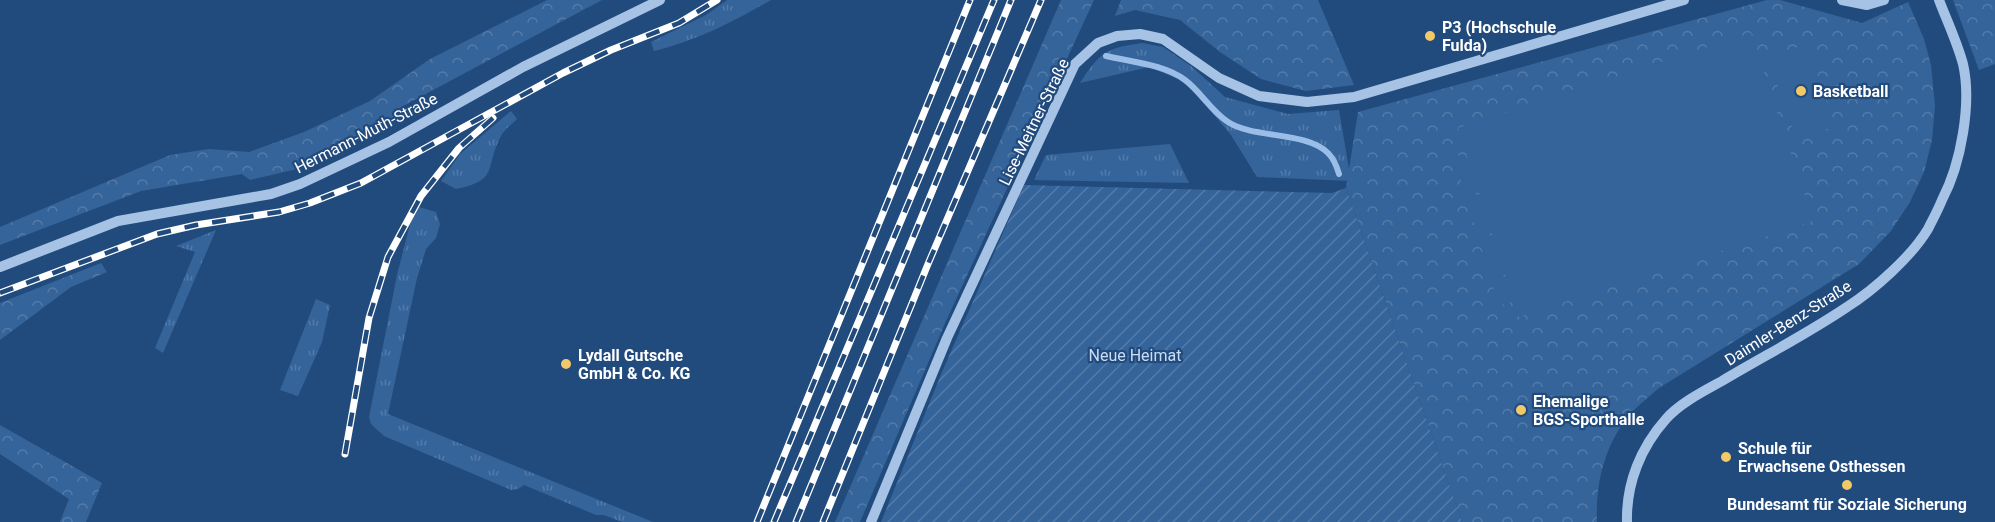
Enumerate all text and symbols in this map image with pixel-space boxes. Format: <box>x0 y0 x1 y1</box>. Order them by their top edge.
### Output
place label: P3 (Hochschule Fulda) <box>1442 18 1556 55</box>
marker: P3 (Hochschule Fulda) <box>1423 29 1437 43</box>
street label: Lise-Meitner-Straße <box>995 55 1073 189</box>
place label: Basketball <box>1813 82 1888 101</box>
marker: Basketball <box>1794 84 1808 98</box>
street label: Hermann-Muth-Straße <box>291 89 441 177</box>
street label: Daimler-Benz-Straße <box>1721 276 1855 370</box>
place label: Lydall Gutsche GmbH & Co. KG <box>578 346 691 383</box>
park label: Neue Heimat <box>1089 346 1181 365</box>
marker: Lydall Gutsche GmbH & Co. KG <box>559 357 573 371</box>
place label: Ehemalige BGS-Sporthalle <box>1533 392 1645 429</box>
marker: Ehemalige BGS-Sporthalle <box>1514 403 1528 417</box>
place label: Schule für Erwachsene Osthessen <box>1738 439 1905 476</box>
marker: Schule für Erwachsene Osthessen <box>1719 450 1733 464</box>
marker: Bundesamt für Soziale Sicherung <box>1840 478 1854 492</box>
place label: Bundesamt für Soziale Sicherung <box>1727 495 1967 514</box>

